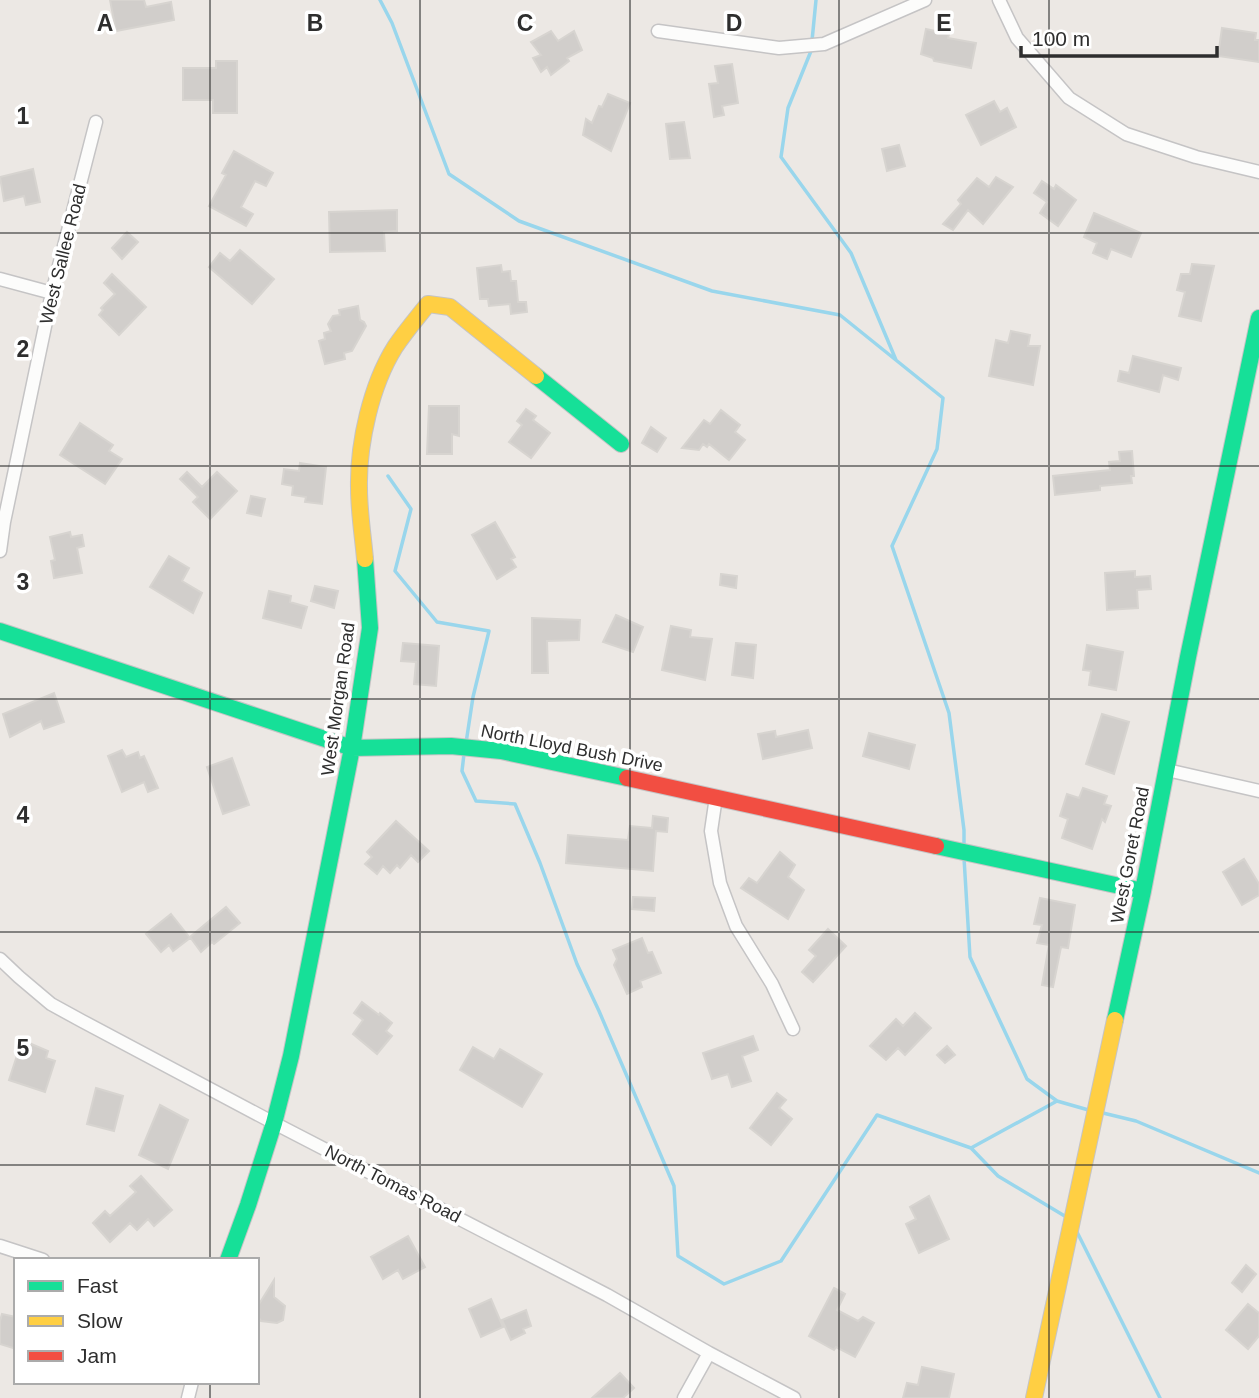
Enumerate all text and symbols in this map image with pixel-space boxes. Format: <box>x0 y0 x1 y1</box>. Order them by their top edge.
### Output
text: A <box>97 10 113 36</box>
text: B <box>307 10 323 36</box>
text: C <box>517 10 533 36</box>
text: D <box>726 10 742 36</box>
text: E <box>936 10 952 36</box>
scale bar <box>1021 14 1217 58</box>
text: 100 m <box>1032 27 1090 50</box>
text: 1 <box>17 103 30 129</box>
street label: West Sallee Road <box>36 182 90 326</box>
text: 2 <box>17 336 29 362</box>
text: 3 <box>17 569 29 595</box>
street label: West Morgan Road <box>317 621 359 777</box>
street label: North Lloyd Bush Drive <box>479 721 665 775</box>
street label: West Goret Road <box>1107 785 1153 925</box>
text: 4 <box>17 802 30 828</box>
text: 5 <box>17 1035 30 1061</box>
street label: North Tomas Road <box>322 1141 464 1227</box>
legend <box>14 1258 259 1384</box>
text: Fast <box>77 1274 118 1297</box>
text: Slow <box>77 1309 123 1332</box>
text: Jam <box>77 1344 117 1367</box>

